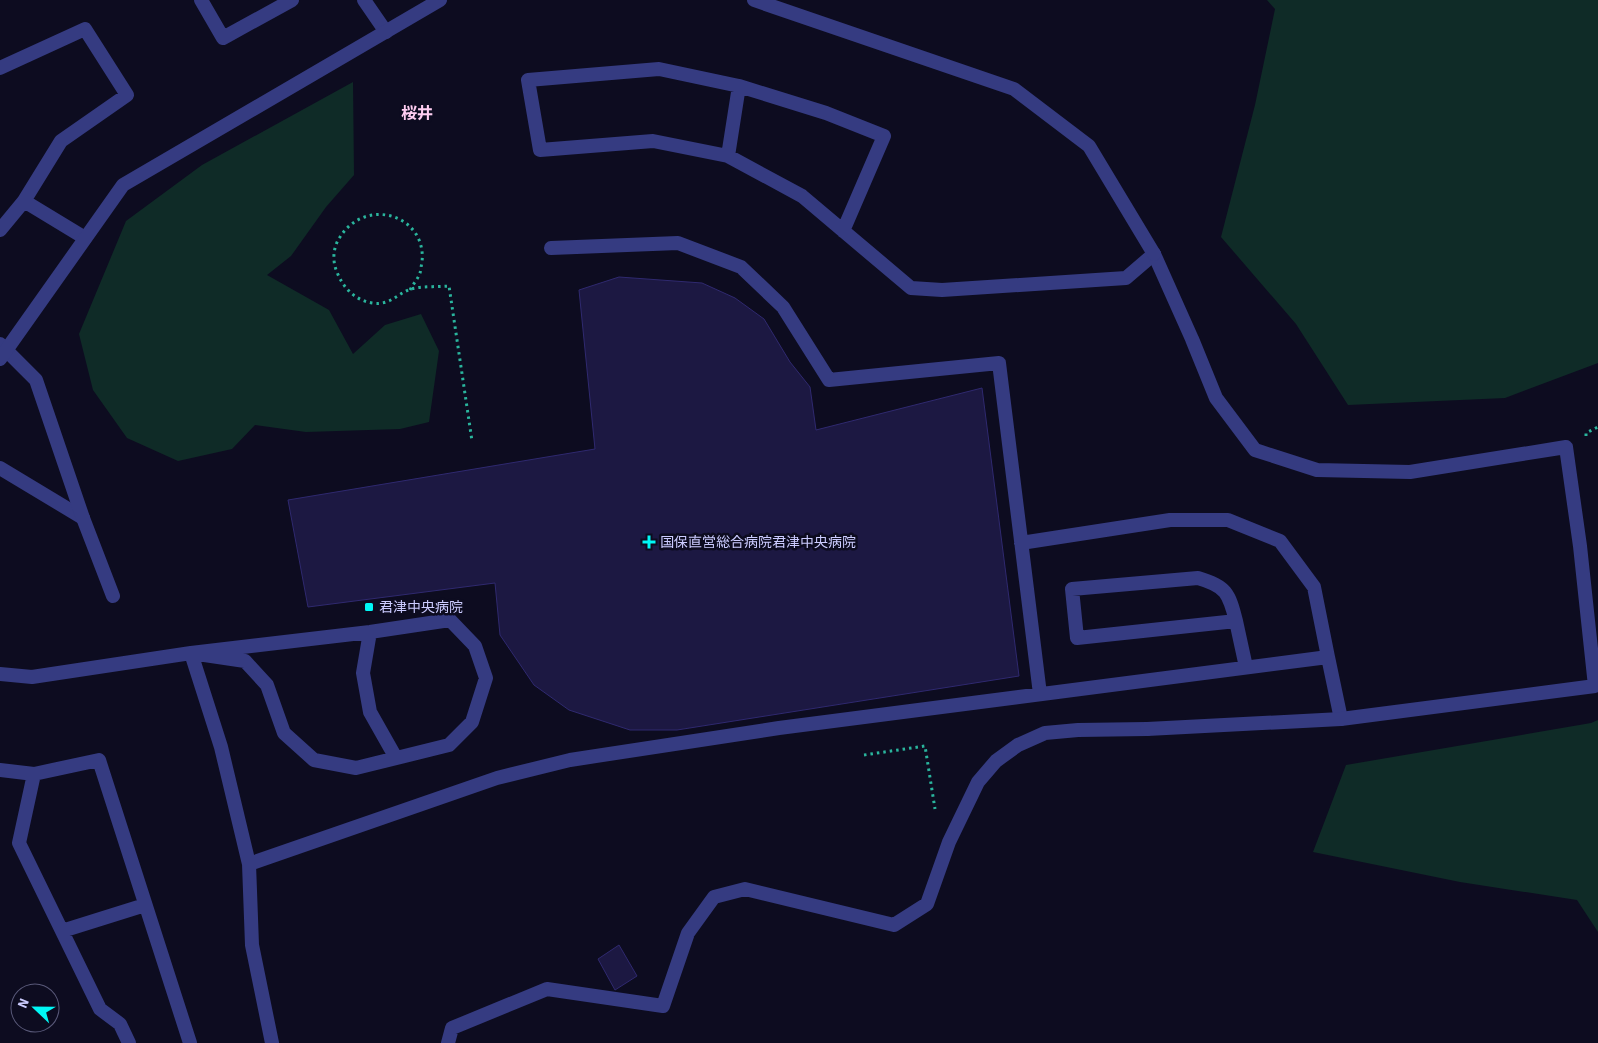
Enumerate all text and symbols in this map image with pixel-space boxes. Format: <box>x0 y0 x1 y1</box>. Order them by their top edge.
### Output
district label: 桜井 <box>401 103 433 125</box>
place label: 国保直営総合病院君津中央病院 <box>660 533 856 553</box>
marker: 国保直営総合病院君津中央病院 <box>642 535 656 549</box>
place label: 君津中央病院 <box>379 598 463 618</box>
marker: 君津中央病院 <box>363 601 375 613</box>
north arrow <box>10 983 60 1033</box>
text: N <box>13 995 35 1012</box>

